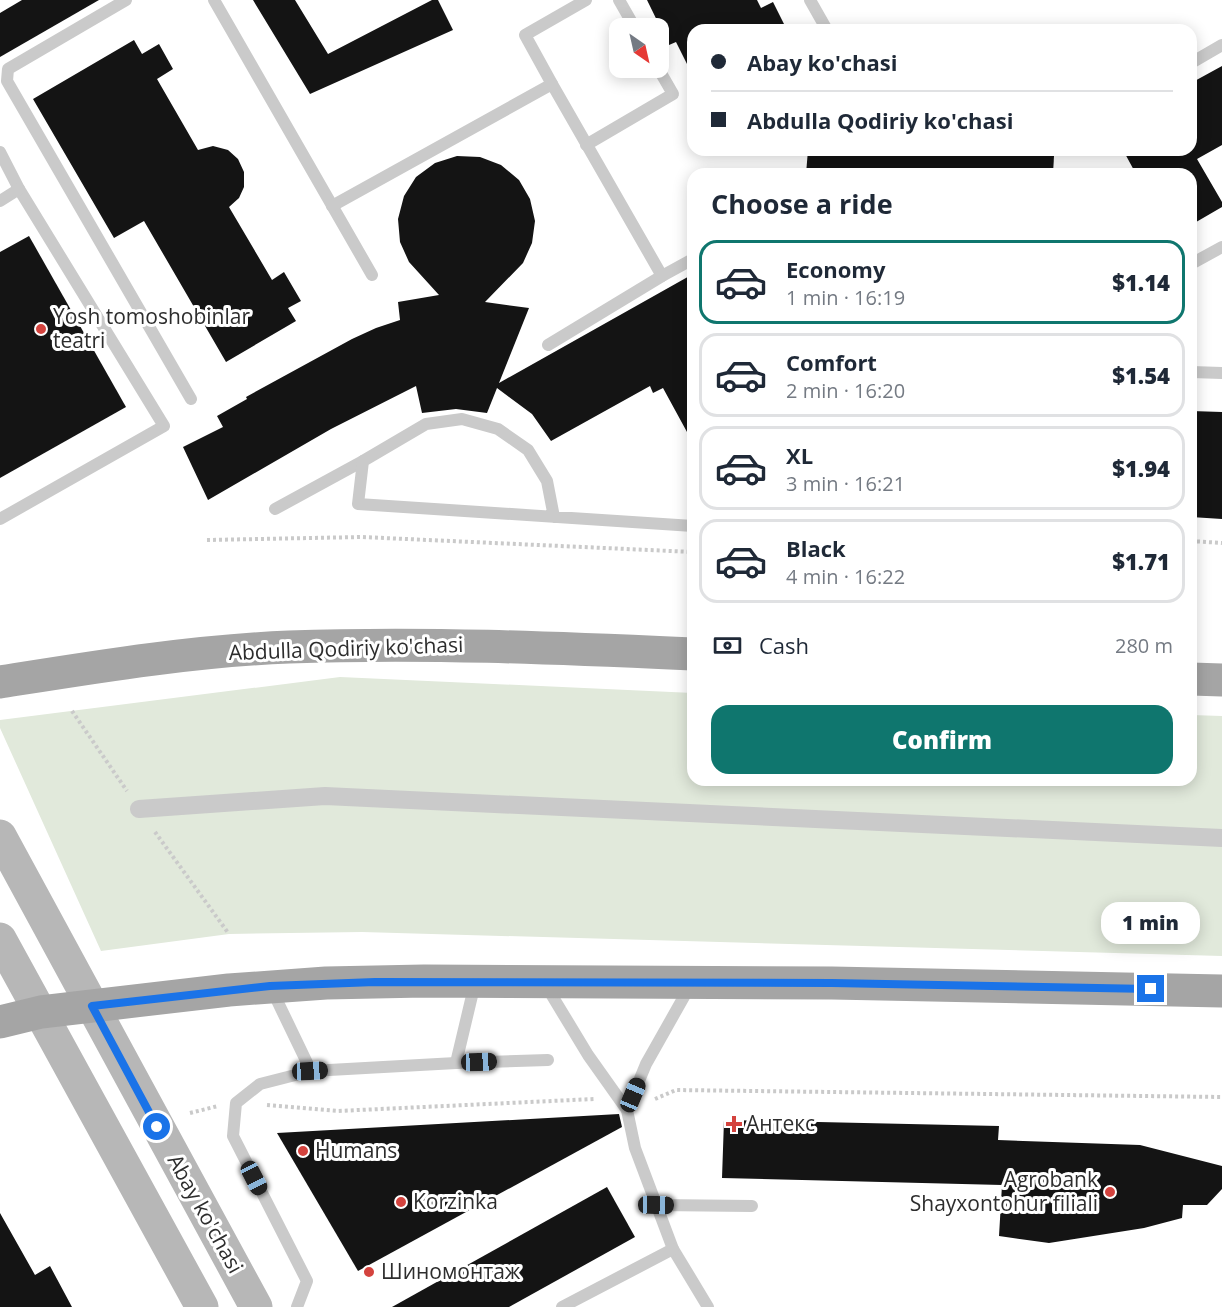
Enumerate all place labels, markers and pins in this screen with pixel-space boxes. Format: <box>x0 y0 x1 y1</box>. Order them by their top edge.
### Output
place label: Yosh tomoshobinlar teatri <box>53 302 250 354</box>
marker: Yosh tomoshobinlar teatri <box>34 322 48 336</box>
place label: Антекс <box>746 1109 815 1137</box>
marker: Антекс <box>727 1117 741 1131</box>
place label: Humans <box>315 1136 397 1164</box>
marker: Humans <box>296 1144 310 1158</box>
place label: Agrobank Shayxontohur filiali <box>910 1165 1098 1217</box>
marker: Agrobank Shayxontohur filiali <box>1103 1185 1117 1199</box>
place label: Korzinka <box>413 1187 498 1215</box>
marker: Korzinka <box>394 1195 408 1209</box>
place label: Шиномонтаж <box>381 1257 521 1285</box>
marker: Шиномонтаж <box>362 1265 376 1279</box>

